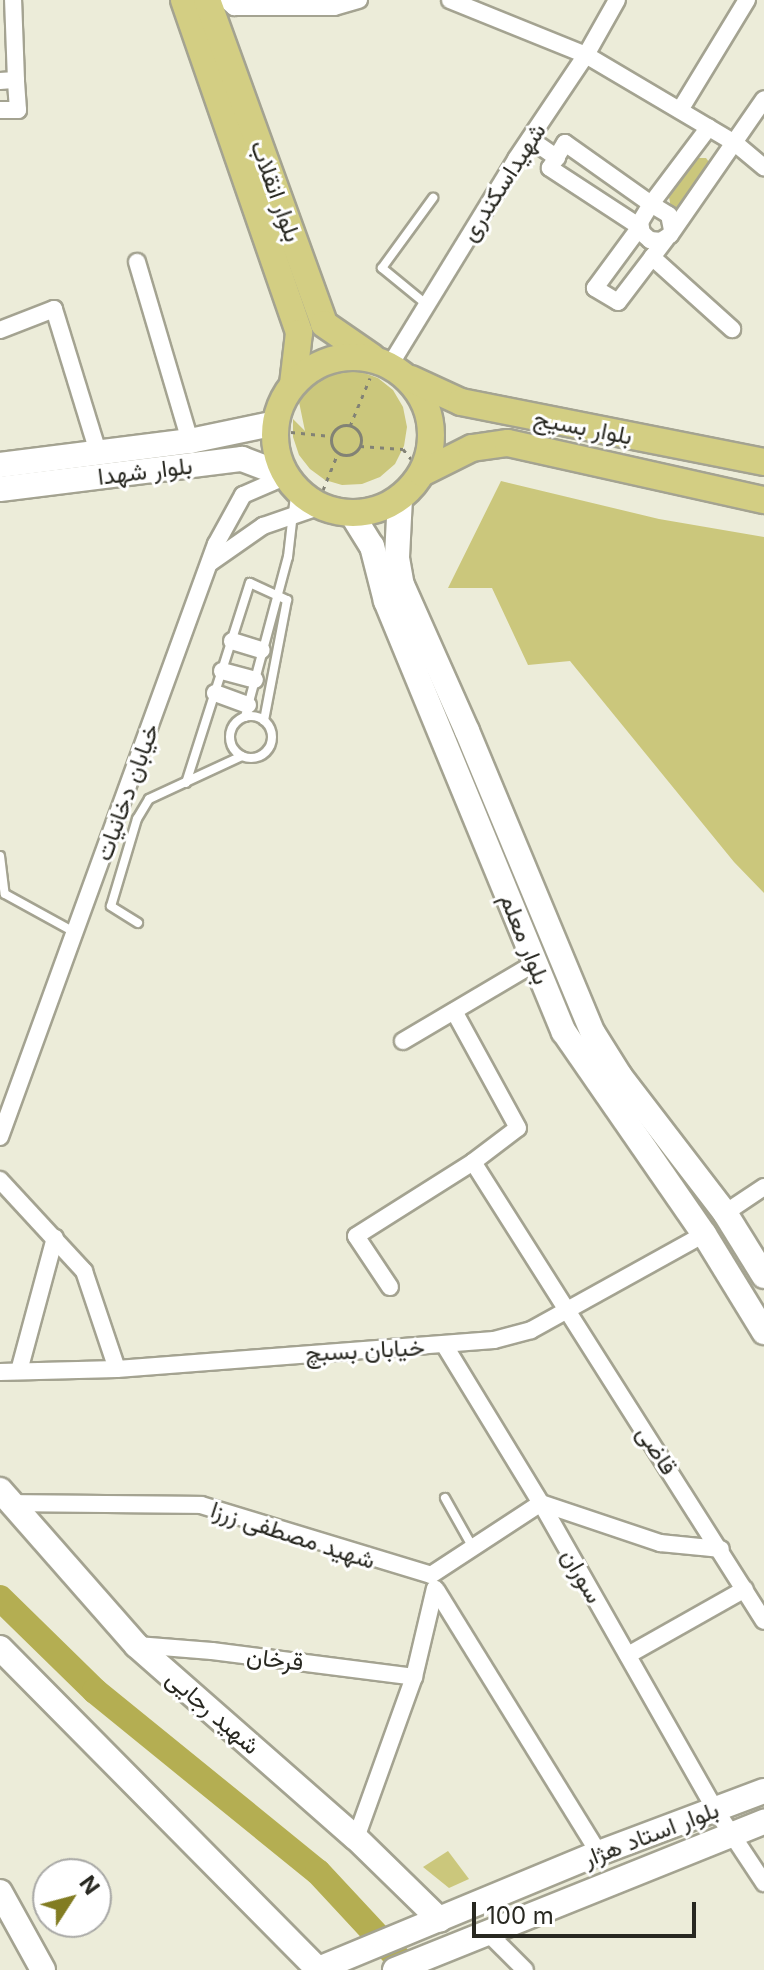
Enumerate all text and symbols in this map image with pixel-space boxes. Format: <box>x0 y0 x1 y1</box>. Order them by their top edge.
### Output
street label: شهیداسکندری <box>454 118 552 246</box>
street label: بلوار انقلاب <box>244 136 308 246</box>
street label: بلوار بسیج <box>531 403 635 451</box>
street label: بلوار شهدا <box>96 451 194 491</box>
street label: خیابان دخانیات <box>89 719 165 865</box>
street label: بلوار معلم <box>494 889 556 989</box>
street label: خیابان بسبچ <box>305 1332 425 1368</box>
street label: قاضی <box>631 1420 683 1480</box>
street label: شهید مصطفی زرزا <box>207 1495 379 1575</box>
street label: سوران <box>555 1544 609 1608</box>
street label: قرخان <box>245 1641 305 1677</box>
street label: شهید رجایی <box>160 1664 266 1760</box>
street label: بلوار استاد هژار <box>579 1795 723 1873</box>
north arrow <box>32 1858 112 1938</box>
text: N <box>74 1871 105 1899</box>
scale bar <box>476 1886 700 1936</box>
text: 100 m <box>486 1901 554 1930</box>

